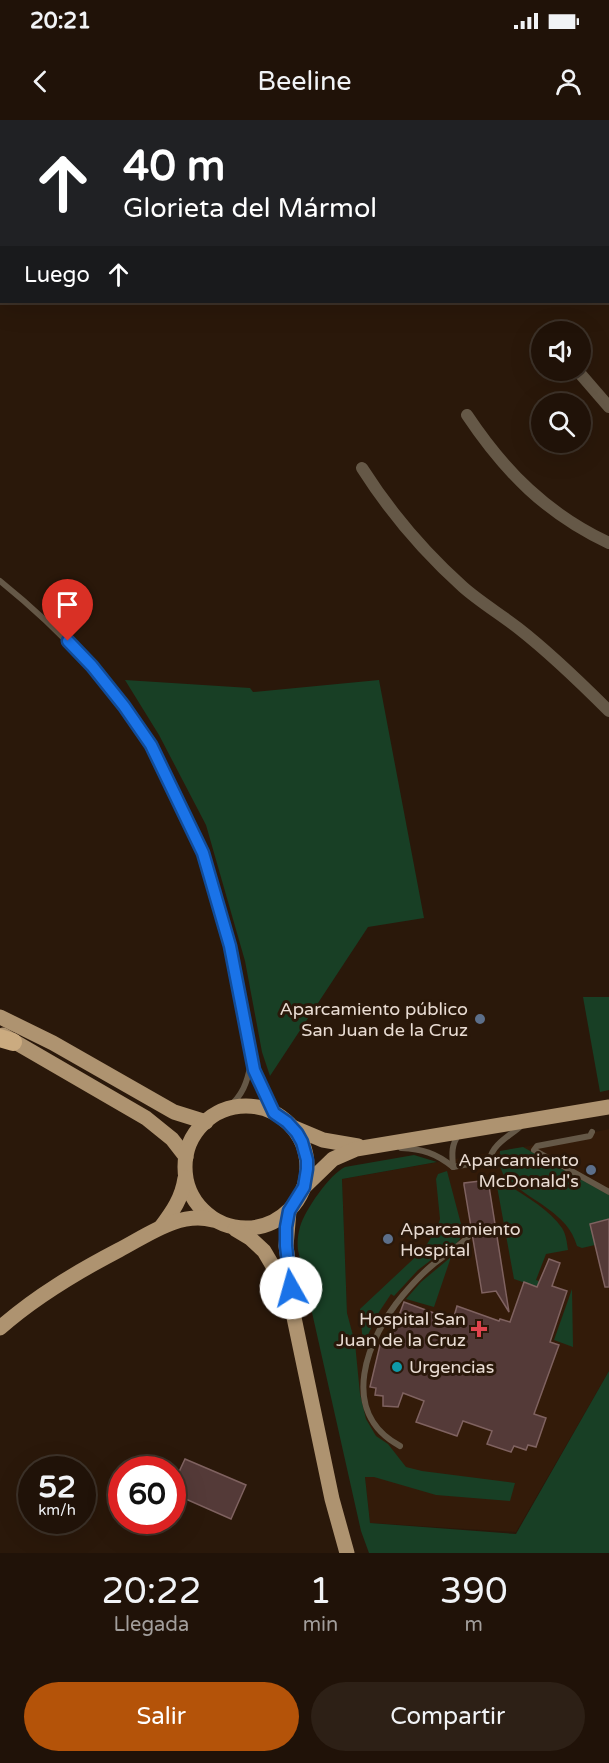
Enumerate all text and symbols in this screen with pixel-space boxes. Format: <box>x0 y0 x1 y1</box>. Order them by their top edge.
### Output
text: 20:21 <box>30 8 91 34</box>
icon: back <box>24 65 57 98</box>
text: Beeline <box>257 65 352 98</box>
icon: person <box>552 65 585 98</box>
text: 40 m <box>123 141 225 192</box>
icon: ahead <box>24 144 102 222</box>
text: Glorieta del Mármol <box>123 192 377 225</box>
icon: ahead <box>102 258 135 291</box>
text: Luego <box>24 262 90 288</box>
map controls <box>531 321 591 453</box>
button: sound <box>531 321 591 381</box>
button: search <box>531 393 591 453</box>
pin <box>42 579 93 641</box>
icon: arrive <box>51 588 84 621</box>
place label: Aparcamiento público San Juan de la Cruz <box>279 998 468 1041</box>
marker: Aparcamiento público San Juan de la Cruz <box>473 1012 487 1026</box>
place label: Aparcamiento McDonald's <box>458 1149 579 1192</box>
marker: Aparcamiento McDonald's <box>584 1163 598 1177</box>
place label: Aparcamiento Hospital <box>400 1218 521 1261</box>
marker: Aparcamiento Hospital <box>381 1232 395 1246</box>
position arrow <box>259 1256 323 1320</box>
place label: Hospital San Juan de la Cruz <box>336 1308 466 1351</box>
marker: Hospital San Juan de la Cruz <box>470 1320 488 1338</box>
place label: Urgencias <box>409 1356 494 1378</box>
marker: Urgencias <box>390 1360 404 1374</box>
speed limit sign: 60 <box>108 1456 186 1534</box>
text: 52 <box>38 1469 76 1506</box>
text: km/h <box>38 1501 76 1519</box>
text: 20:22 <box>101 1570 201 1613</box>
text: 1 <box>309 1570 332 1613</box>
text: 390 <box>440 1570 508 1613</box>
text: Llegada <box>114 1613 189 1637</box>
text: min <box>303 1613 338 1637</box>
text: m <box>464 1613 483 1637</box>
button: Salir <box>24 1682 299 1751</box>
button: Compartir <box>311 1682 585 1751</box>

